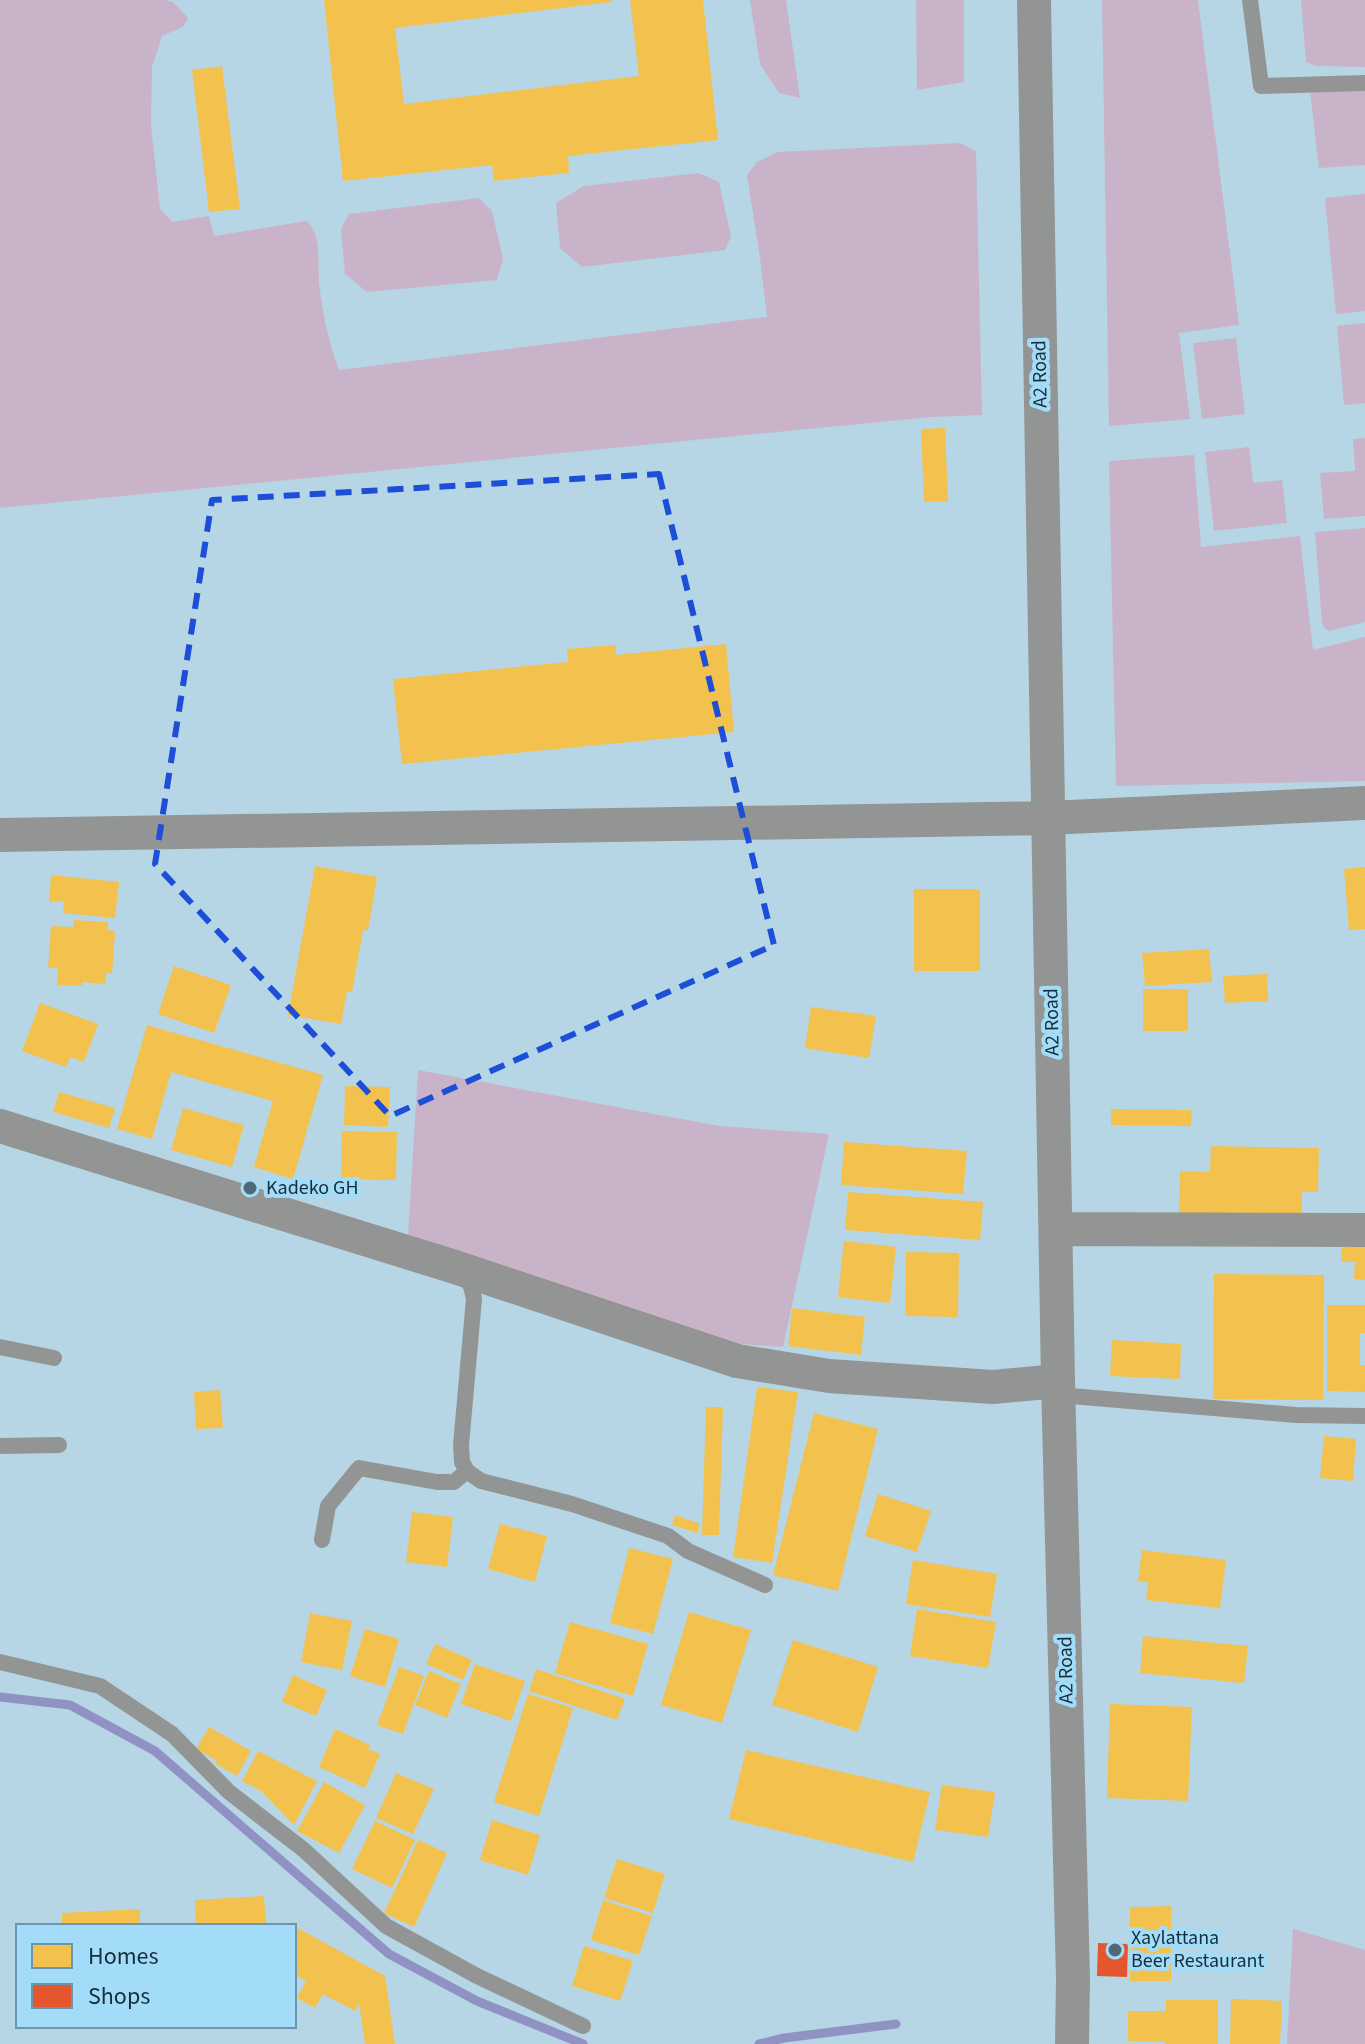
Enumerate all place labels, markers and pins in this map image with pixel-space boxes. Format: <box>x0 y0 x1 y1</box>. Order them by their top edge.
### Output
place label: Kadeko GH <box>266 1174 358 1202</box>
marker: Kadeko GH <box>241 1179 259 1197</box>
place label: Xaylattana Beer Restaurant <box>1131 1924 1264 1975</box>
marker: Xaylattana Beer Restaurant <box>1106 1941 1124 1959</box>

